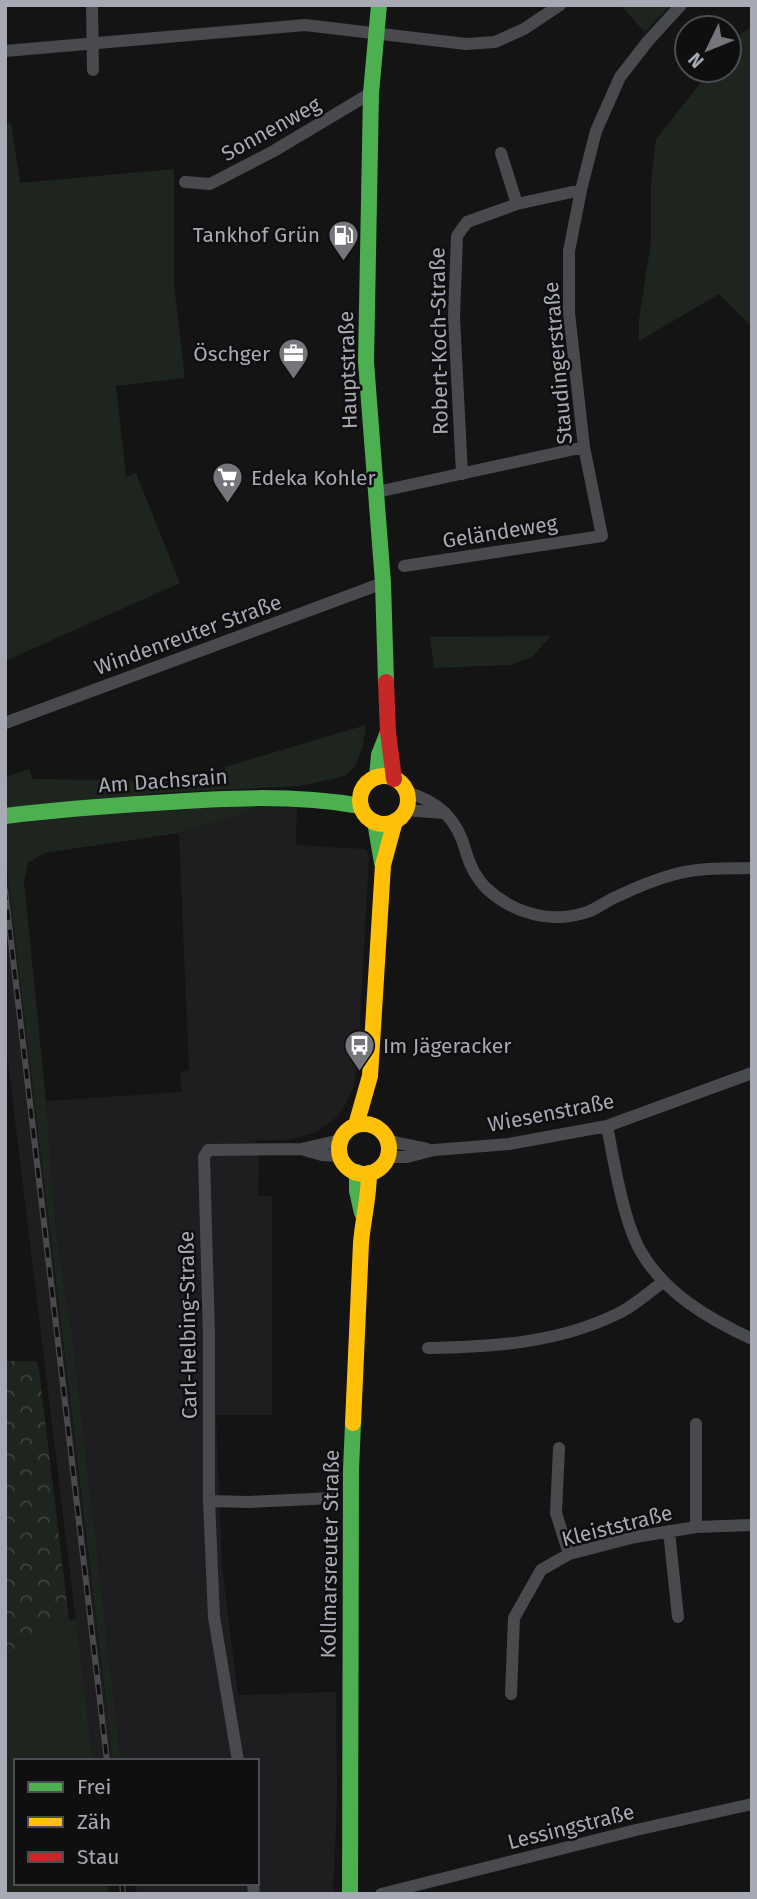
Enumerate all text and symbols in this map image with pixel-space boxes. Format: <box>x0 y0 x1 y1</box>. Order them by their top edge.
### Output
north arrow <box>673 14 743 84</box>
text: N <box>683 48 709 73</box>
street label: Sonnenweg <box>217 91 325 167</box>
fuel station icon: Tankhof Grün <box>326 218 360 262</box>
place label: Tankhof Grün <box>193 222 320 248</box>
street label: Robert-Koch-Straße <box>424 247 454 435</box>
street label: Staudingerstraße <box>538 281 578 445</box>
street label: Hauptstraße <box>333 311 363 429</box>
office icon: Öschger <box>276 337 310 381</box>
place label: Öschger <box>193 341 270 367</box>
supermarket icon: Edeka Kohler <box>211 461 245 505</box>
place label: Edeka Kohler <box>251 465 376 491</box>
street label: Geländeweg <box>441 510 559 554</box>
street label: Windenreuter Straße <box>91 589 285 681</box>
street label: Am Dachsrain <box>97 764 229 798</box>
bus stop icon: Im Jägeracker <box>343 1029 377 1073</box>
place label: Im Jägeracker <box>383 1033 511 1059</box>
street label: Wiesenstraße <box>486 1088 616 1138</box>
street label: Carl-Helbing-Straße <box>173 1231 203 1419</box>
street label: Kollmarsreuter Straße <box>315 1449 345 1659</box>
street label: Kleiststraße <box>559 1500 675 1552</box>
legend <box>14 1759 259 1885</box>
text: Frei <box>77 1774 111 1800</box>
street label: Lessingstraße <box>505 1799 637 1855</box>
text: Zäh <box>77 1809 111 1835</box>
text: Stau <box>77 1844 120 1870</box>

